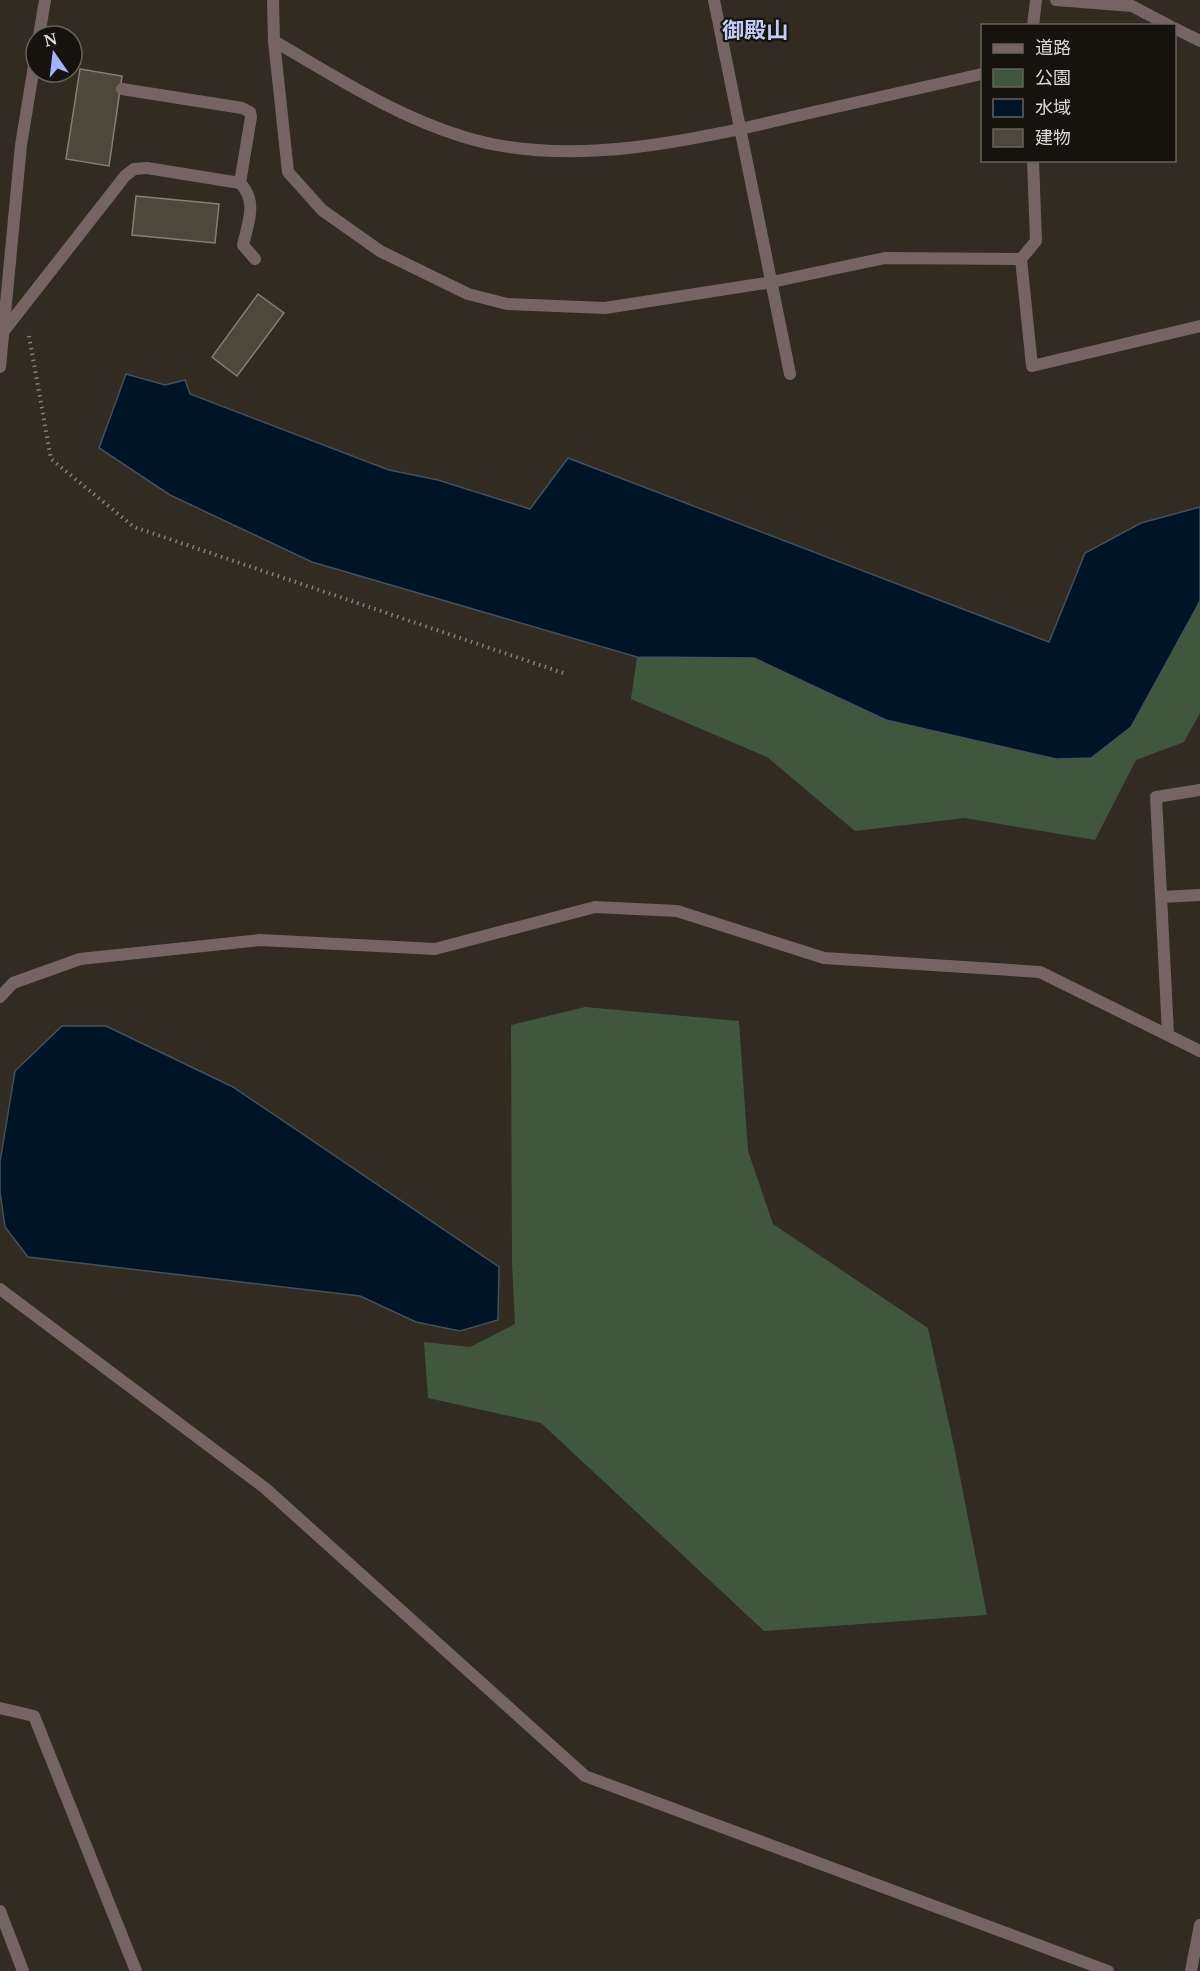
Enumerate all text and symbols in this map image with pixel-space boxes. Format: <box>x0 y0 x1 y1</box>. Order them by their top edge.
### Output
district label: 御殿山 <box>722 14 788 44</box>
north arrow <box>24 24 84 84</box>
legend <box>981 24 1176 162</box>
text: N <box>42 27 60 52</box>
text: 道路 <box>1035 35 1071 59</box>
text: 公園 <box>1035 65 1071 89</box>
text: 水域 <box>1035 95 1071 119</box>
text: 建物 <box>1035 125 1071 149</box>

